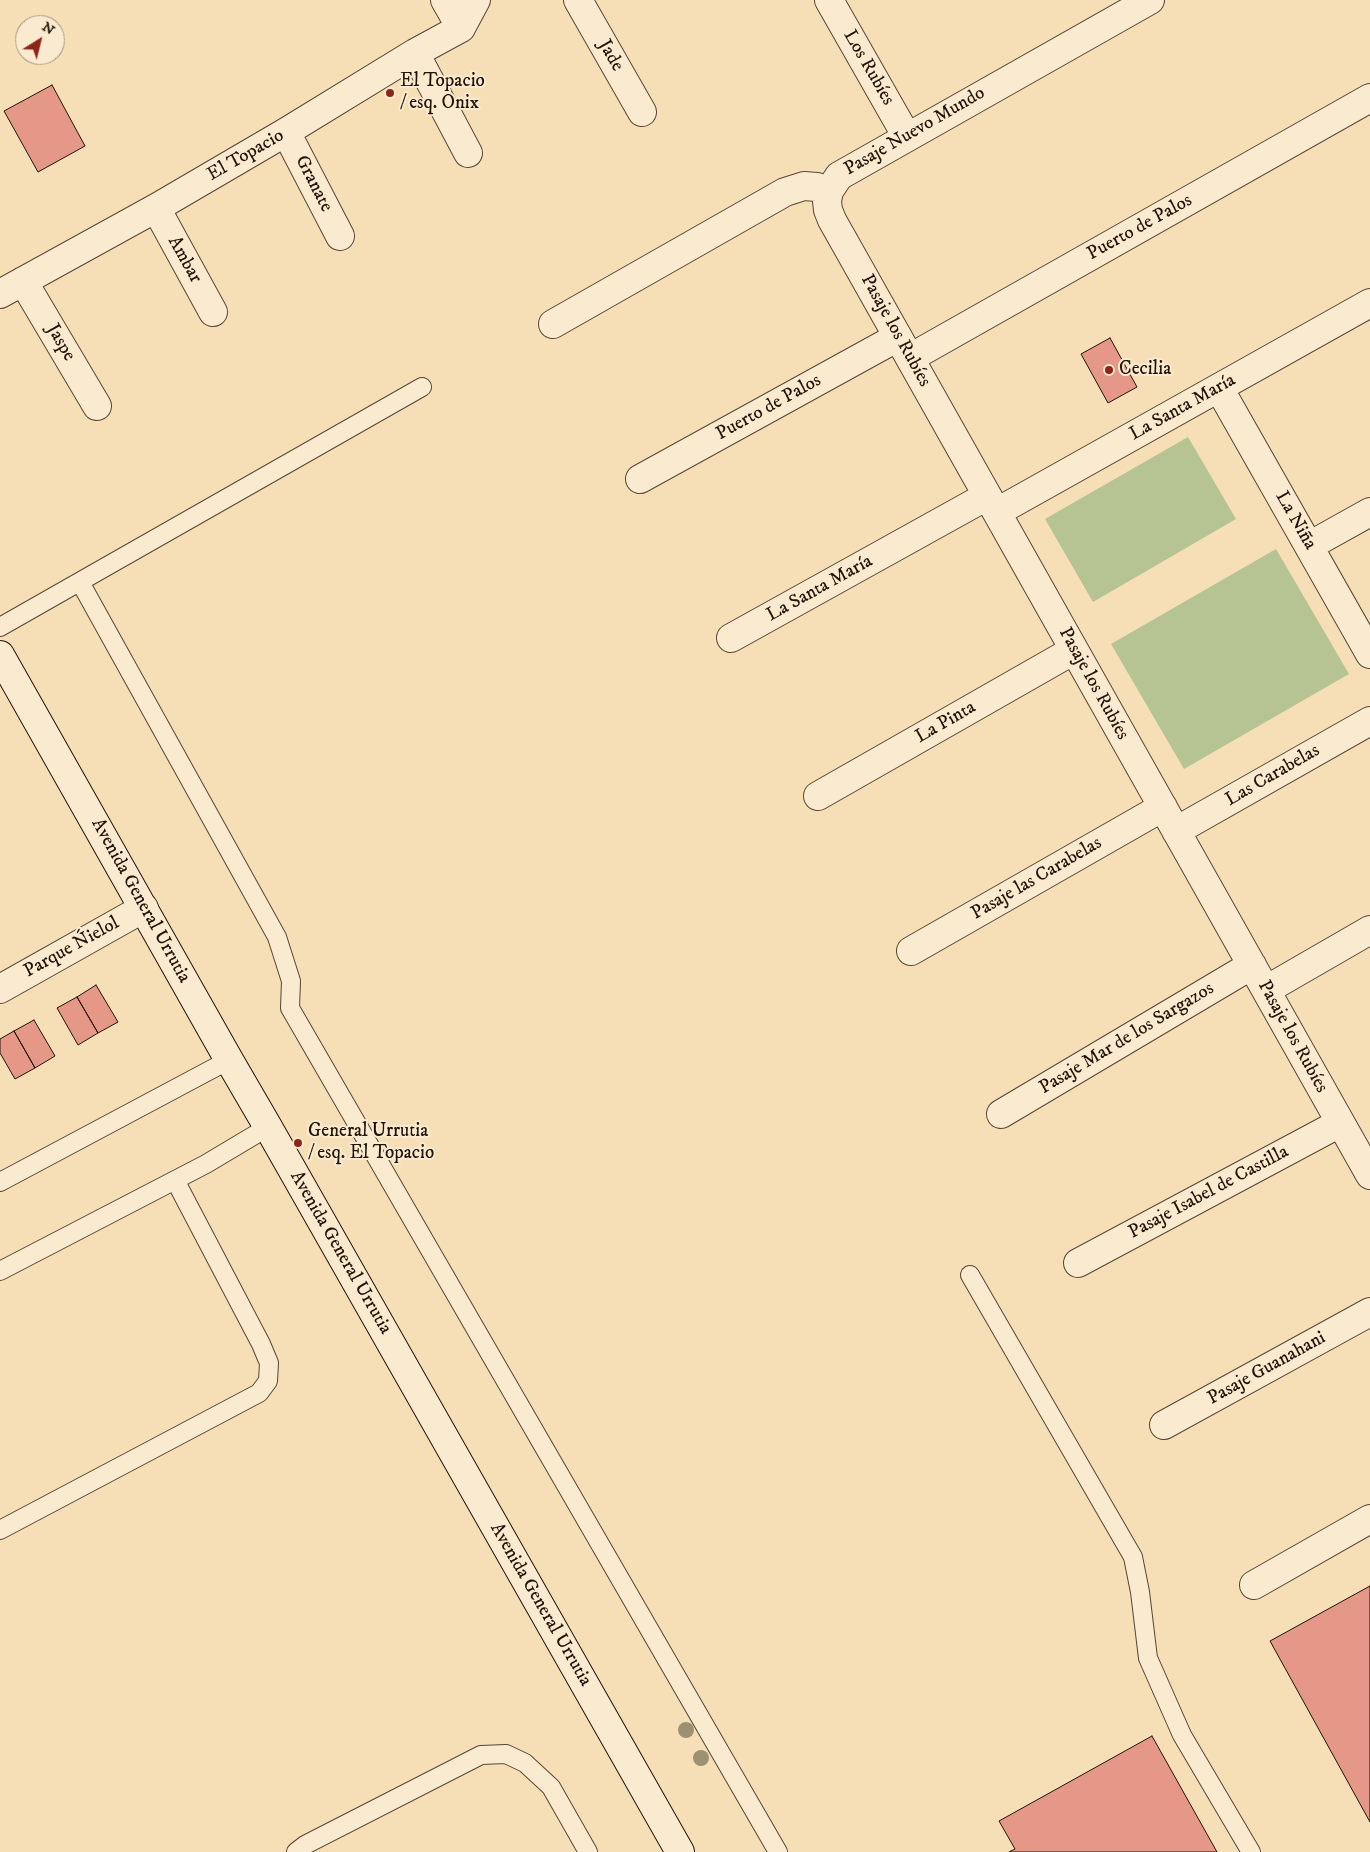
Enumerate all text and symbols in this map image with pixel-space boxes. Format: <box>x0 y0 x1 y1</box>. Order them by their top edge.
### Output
north arrow <box>15 15 65 65</box>
text: N <box>38 18 58 39</box>
street label: Los Rubíes <box>837 26 899 110</box>
street label: Jade <box>592 36 628 76</box>
place label: El Topacio / esq. Onix <box>400 71 485 115</box>
street label: Pasaje Nuevo Mundo <box>841 82 989 182</box>
marker: El Topacio / esq. Onix <box>384 87 396 99</box>
street label: El Topacio <box>204 125 288 187</box>
street label: Granate <box>289 152 337 216</box>
street label: Puerto de Palos <box>1084 190 1196 266</box>
street label: Ambar <box>162 232 206 288</box>
street label: Pasaje los Rubíes <box>855 271 935 391</box>
street label: Jaspe <box>40 320 80 366</box>
place label: Cecilia <box>1119 359 1171 381</box>
marker: Cecilia <box>1103 364 1115 376</box>
street label: Puerto de Palos <box>713 370 825 446</box>
street label: La Santa María <box>1126 370 1240 446</box>
street label: La Niña <box>1269 488 1321 554</box>
street label: La Santa María <box>763 551 877 627</box>
street label: Pasaje los Rubíes <box>1053 624 1133 744</box>
street label: La Pinta <box>912 697 980 749</box>
street label: Las Carabelas <box>1222 740 1324 812</box>
street label: Avenida General Urrutia <box>85 815 195 987</box>
street label: Pasaje las Carabelas <box>968 832 1106 926</box>
street label: Parque Ńielol <box>20 912 124 984</box>
street label: Pasaje los Rubíes <box>1252 977 1332 1097</box>
street label: Pasaje Mar de los Sargazos <box>1036 978 1218 1100</box>
place label: General Urrutia / esq. El Topacio <box>308 1121 434 1165</box>
marker: General Urrutia / esq. El Topacio <box>292 1137 304 1149</box>
street label: Pasaje Isabel de Castilla <box>1125 1141 1293 1245</box>
street label: Avenida General Urrutia <box>284 1167 396 1339</box>
street label: Pasaje Guanahani <box>1204 1327 1330 1411</box>
street label: Avenida General Urrutia <box>484 1519 596 1691</box>

